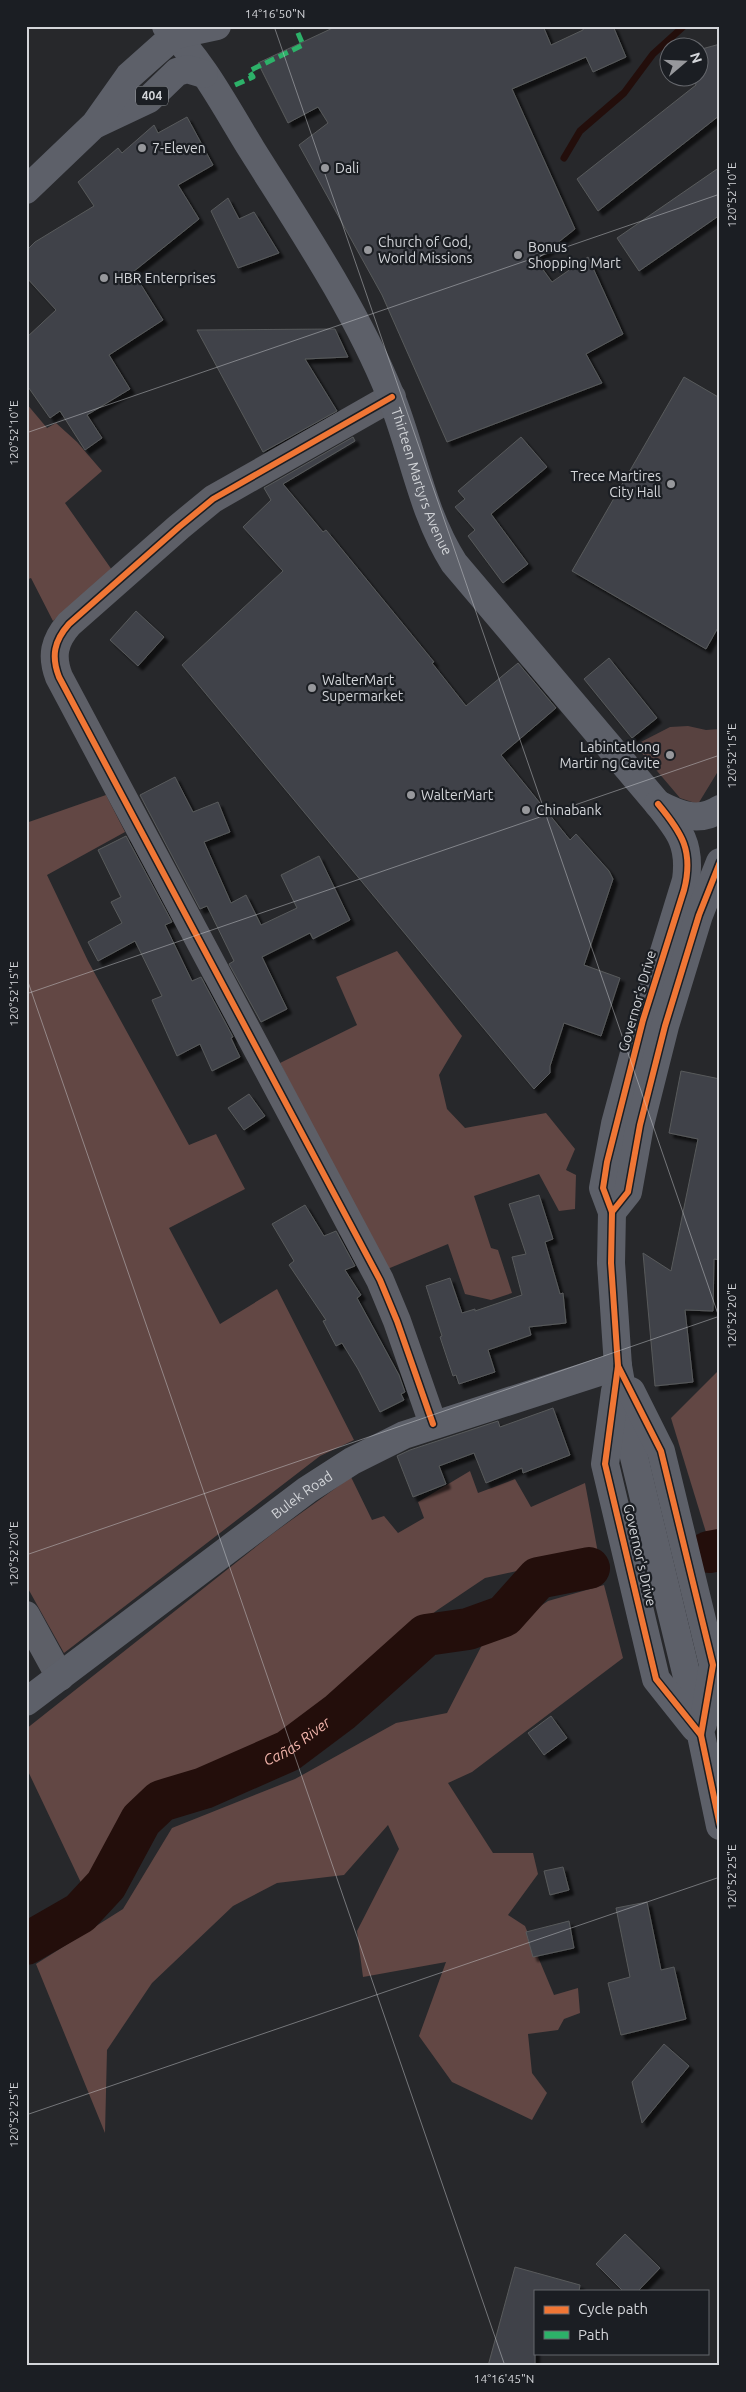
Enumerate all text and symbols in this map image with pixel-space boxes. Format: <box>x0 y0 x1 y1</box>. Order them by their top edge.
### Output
text: 14°16'50"N <box>245 7 305 20</box>
north arrow <box>658 38 708 88</box>
text: N <box>687 50 706 65</box>
road number: 404 <box>136 86 168 105</box>
place label: 7-Eleven <box>152 140 206 156</box>
marker: 7-Eleven <box>136 142 148 154</box>
place label: Dali <box>335 160 359 176</box>
marker: Dali <box>319 162 331 174</box>
text: 120°52'10"E <box>725 162 738 228</box>
place label: Church of God, World Missions <box>378 234 473 266</box>
place label: Bonus Shopping Mart <box>528 239 621 271</box>
marker: Church of God, World Missions <box>362 244 374 256</box>
marker: Bonus Shopping Mart <box>512 249 524 261</box>
place label: HBR Enterprises <box>114 270 216 286</box>
marker: HBR Enterprises <box>98 272 110 284</box>
text: 120°52'10"E <box>7 400 20 466</box>
street label: Thirteen Martyrs Avenue <box>388 406 456 558</box>
place label: Trece Martires City Hall <box>571 468 661 500</box>
marker: Trece Martires City Hall <box>665 478 677 490</box>
place label: WalterMart Supermarket <box>322 672 404 704</box>
marker: WalterMart Supermarket <box>306 682 318 694</box>
text: 120°52'15"E <box>725 723 738 789</box>
place label: Labintatlong Martir ng Cavite <box>559 739 660 771</box>
marker: Labintatlong Martir ng Cavite <box>664 749 676 761</box>
place label: WalterMart <box>421 787 494 803</box>
marker: WalterMart <box>405 789 417 801</box>
place label: Chinabank <box>536 802 602 818</box>
marker: Chinabank <box>520 804 532 816</box>
street label: Governor's Drive <box>615 949 659 1053</box>
text: 120°52'15"E <box>7 961 20 1027</box>
text: 120°52'20"E <box>725 1283 738 1349</box>
street label: Bulek Road <box>268 1468 335 1522</box>
street label: Governor's Drive <box>620 1502 660 1608</box>
text: 120°52'20"E <box>7 1521 20 1587</box>
water label: Cañas River <box>261 1713 334 1769</box>
text: 120°52'25"E <box>725 1844 738 1910</box>
text: 120°52'25"E <box>7 2082 20 2148</box>
legend <box>534 2290 708 2354</box>
text: Cycle path <box>578 2300 648 2317</box>
text: Path <box>578 2326 609 2343</box>
text: 14°16'45"N <box>474 2372 534 2385</box>

